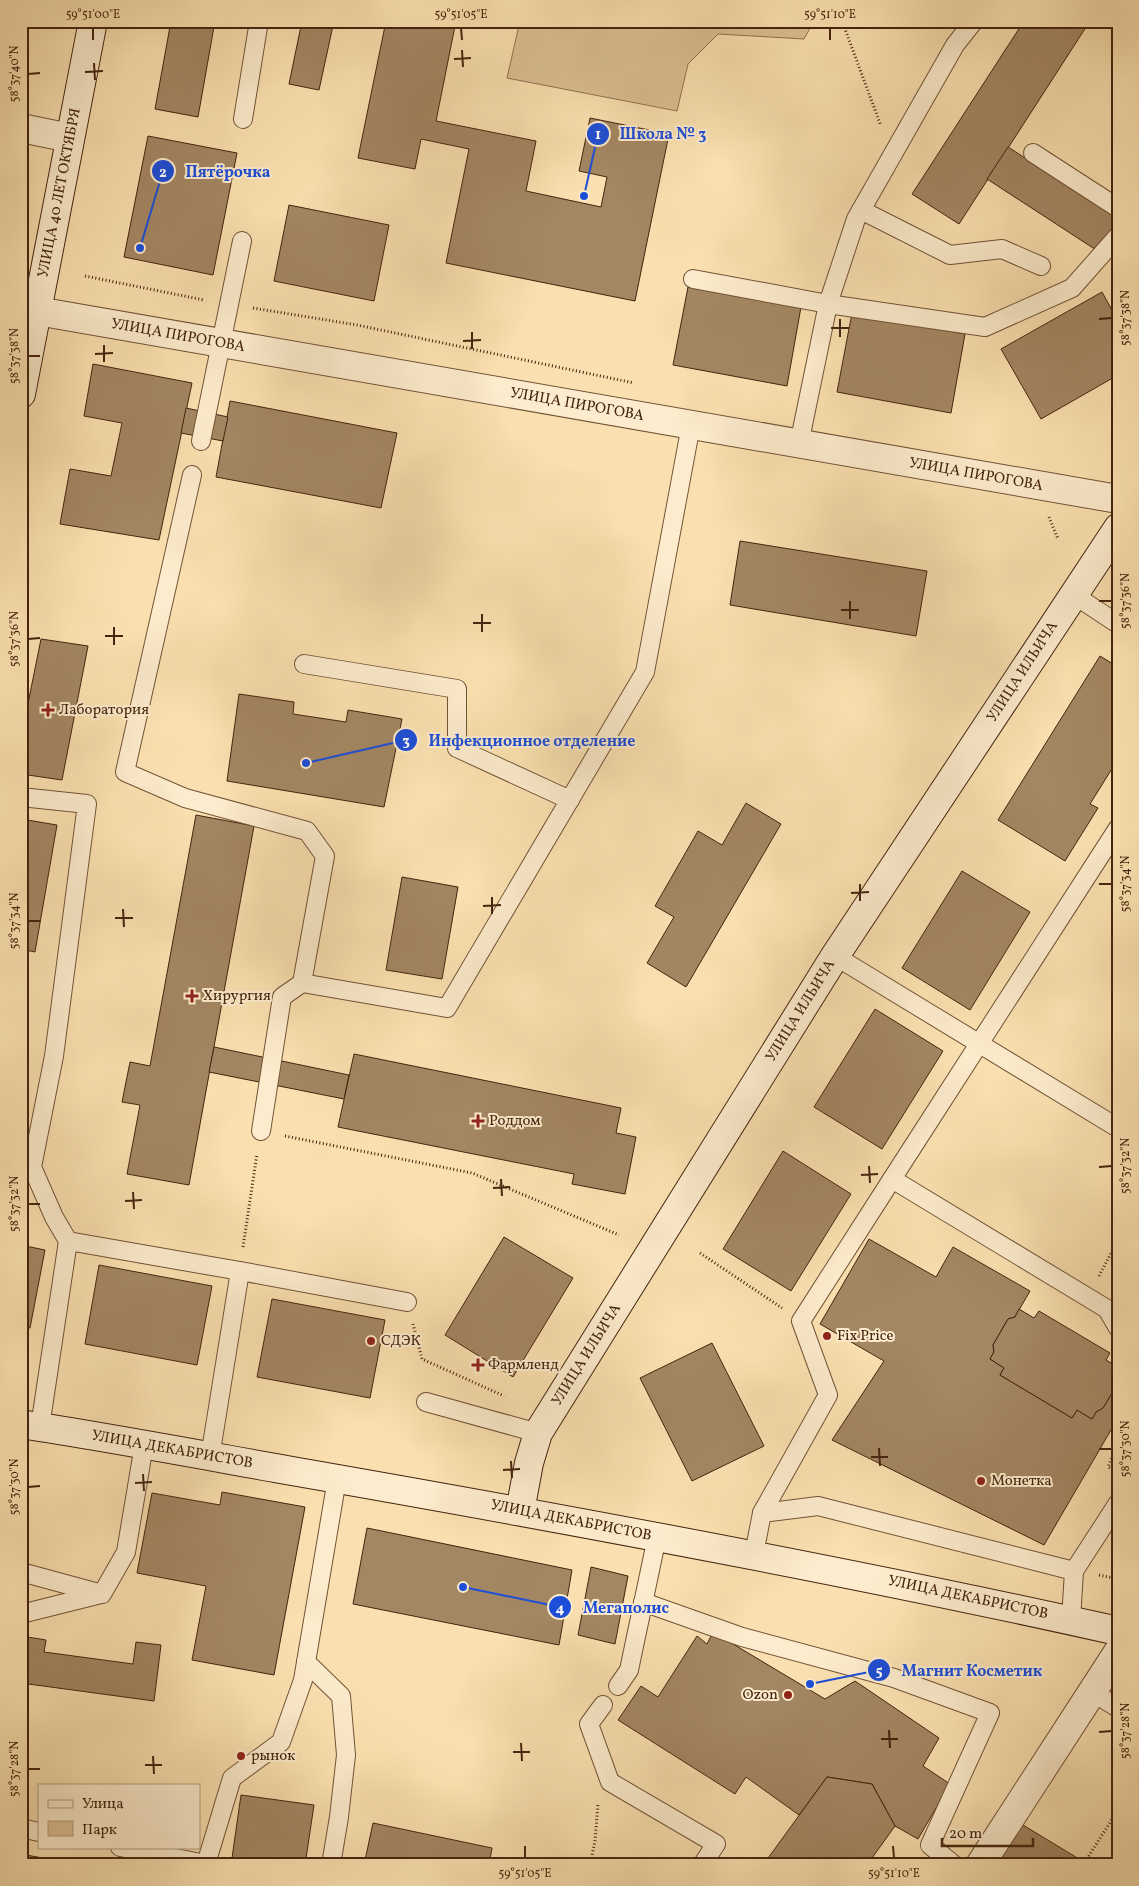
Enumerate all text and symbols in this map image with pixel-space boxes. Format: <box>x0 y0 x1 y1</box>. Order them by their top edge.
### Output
text: 59°51'00"E <box>66 7 120 23</box>
text: 59°51'05"E <box>435 7 487 23</box>
text: 59°51'10"E <box>804 7 856 23</box>
text: 58°37'40"N <box>7 46 23 102</box>
street label: УЛИЦА 40 ЛЕТ ОКТЯБРЯ <box>33 106 87 280</box>
callout: Школа № 3 <box>585 118 717 149</box>
text: Школа № 3 <box>620 124 706 146</box>
text: 1 <box>595 125 601 146</box>
callout: Пятёрочка <box>151 156 281 187</box>
text: Пятёрочка <box>185 162 271 184</box>
text: 2 <box>159 163 167 184</box>
text: 58°37'38"N <box>1118 290 1134 346</box>
street label: УЛИЦА ПИРОГОВА <box>109 314 247 358</box>
text: 58°37'38"N <box>7 328 23 384</box>
street label: УЛИЦА ПИРОГОВА <box>508 383 646 427</box>
street label: УЛИЦА ПИРОГОВА <box>907 453 1045 497</box>
text: 58°37'36"N <box>1118 573 1134 629</box>
text: 58°37'36"N <box>7 611 23 667</box>
street label: УЛИЦА ИЛЬИЧА <box>982 617 1064 727</box>
place label: Лаборатория <box>59 700 149 721</box>
marker: Лаборатория <box>41 703 55 717</box>
callout: Инфекционное отделение <box>393 725 645 756</box>
text: 3 <box>402 731 410 752</box>
text: Инфекционное отделение <box>428 731 636 753</box>
text: 58°37'34"N <box>1118 856 1134 912</box>
text: 58°37'34"N <box>7 893 23 949</box>
street label: УЛИЦА ИЛЬИЧА <box>761 955 841 1066</box>
place label: Хирургия <box>203 986 271 1007</box>
marker: Хирургия <box>185 989 199 1003</box>
place label: Роддом <box>489 1111 540 1132</box>
marker: Роддом <box>471 1114 485 1128</box>
text: 58°37'32"N <box>1118 1138 1134 1194</box>
text: 58°37'32"N <box>7 1176 23 1232</box>
street label: УЛИЦА ИЛЬИЧА <box>547 1299 627 1410</box>
place label: Fix Price <box>837 1326 894 1347</box>
marker: Fix Price <box>821 1330 833 1342</box>
place label: СДЭК <box>381 1331 421 1352</box>
marker: СДЭК <box>365 1335 377 1347</box>
place label: Фармленд <box>488 1355 559 1376</box>
marker: Фармленд <box>472 1359 484 1371</box>
text: 58°37'30"N <box>1118 1421 1134 1477</box>
street label: УЛИЦА ДЕКАБРИСТОВ <box>90 1425 254 1475</box>
text: 58°37'30"N <box>7 1459 23 1515</box>
place label: Монетка <box>991 1471 1052 1492</box>
marker: Монетка <box>975 1475 987 1487</box>
street label: УЛИЦА ДЕКАБРИСТОВ <box>489 1495 653 1547</box>
street label: УЛИЦА ДЕКАБРИСТОВ <box>886 1571 1050 1625</box>
callout: Мегаполис <box>548 1592 679 1623</box>
text: Мегаполис <box>583 1598 670 1620</box>
text: 4 <box>555 1599 565 1620</box>
callout: Магнит Косметик <box>867 1655 1052 1686</box>
text: 5 <box>875 1661 883 1682</box>
text: Магнит Косметик <box>902 1661 1043 1683</box>
place label: Ozon <box>743 1685 778 1706</box>
marker: Ozon <box>782 1689 794 1701</box>
text: 58°37'28"N <box>1118 1703 1134 1759</box>
text: 58°37'28"N <box>7 1741 23 1797</box>
place label: рынок <box>251 1746 295 1767</box>
marker: рынок <box>235 1750 247 1762</box>
legend <box>38 1784 200 1848</box>
text: Улица <box>82 1794 124 1815</box>
scale bar <box>942 1816 1033 1848</box>
text: Парк <box>82 1820 117 1841</box>
text: 20 m <box>949 1824 982 1845</box>
text: 59°51'05"E <box>499 1866 551 1882</box>
text: 59°51'10"E <box>868 1866 920 1882</box>

